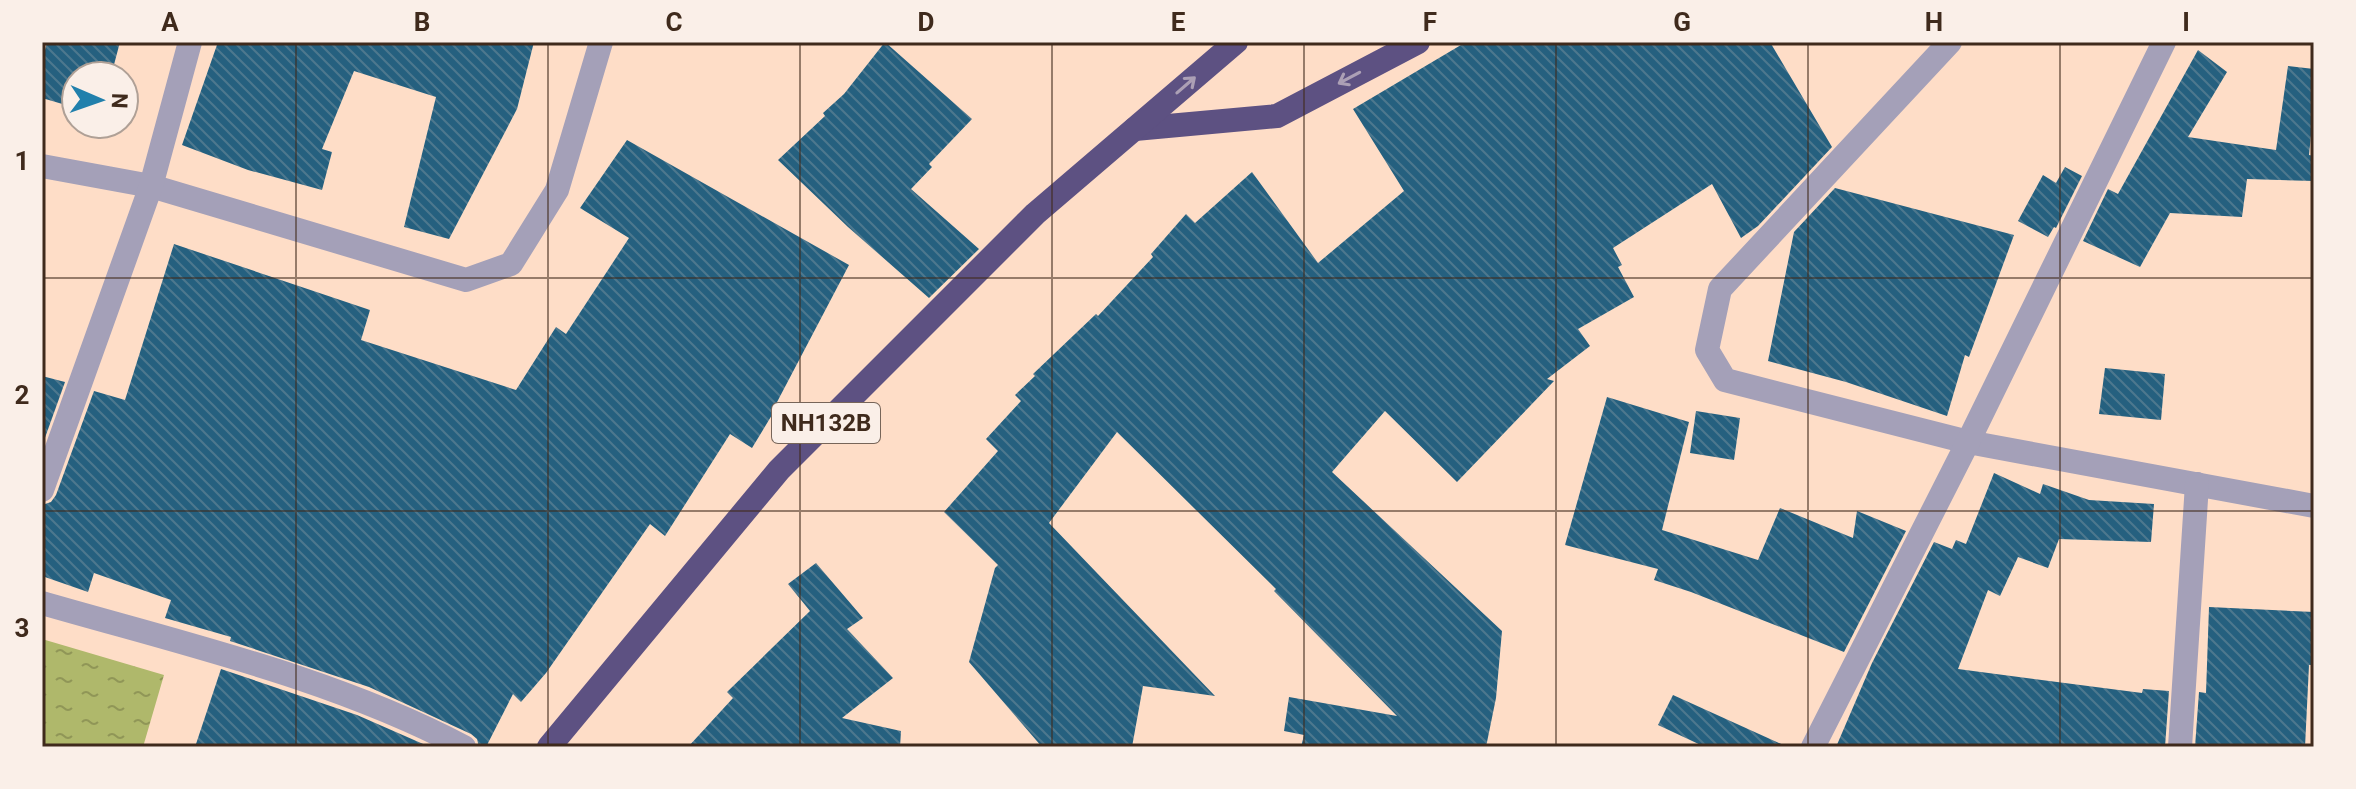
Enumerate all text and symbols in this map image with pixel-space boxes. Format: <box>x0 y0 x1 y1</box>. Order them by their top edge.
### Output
text: A <box>161 7 179 37</box>
text: B <box>414 7 430 37</box>
text: C <box>665 7 683 37</box>
text: D <box>918 7 934 37</box>
text: E <box>1171 7 1186 37</box>
text: F <box>1423 7 1437 37</box>
text: G <box>1673 7 1691 37</box>
text: H <box>1925 7 1943 37</box>
text: I <box>2182 7 2190 37</box>
north arrow <box>60 60 140 140</box>
one-way arrow <box>1337 71 1361 87</box>
one-way arrow <box>1175 76 1195 94</box>
text: N <box>107 92 132 109</box>
text: 1 <box>15 146 29 176</box>
text: 2 <box>15 380 29 410</box>
road number: NH132B <box>772 403 880 443</box>
text: 3 <box>15 613 29 643</box>

